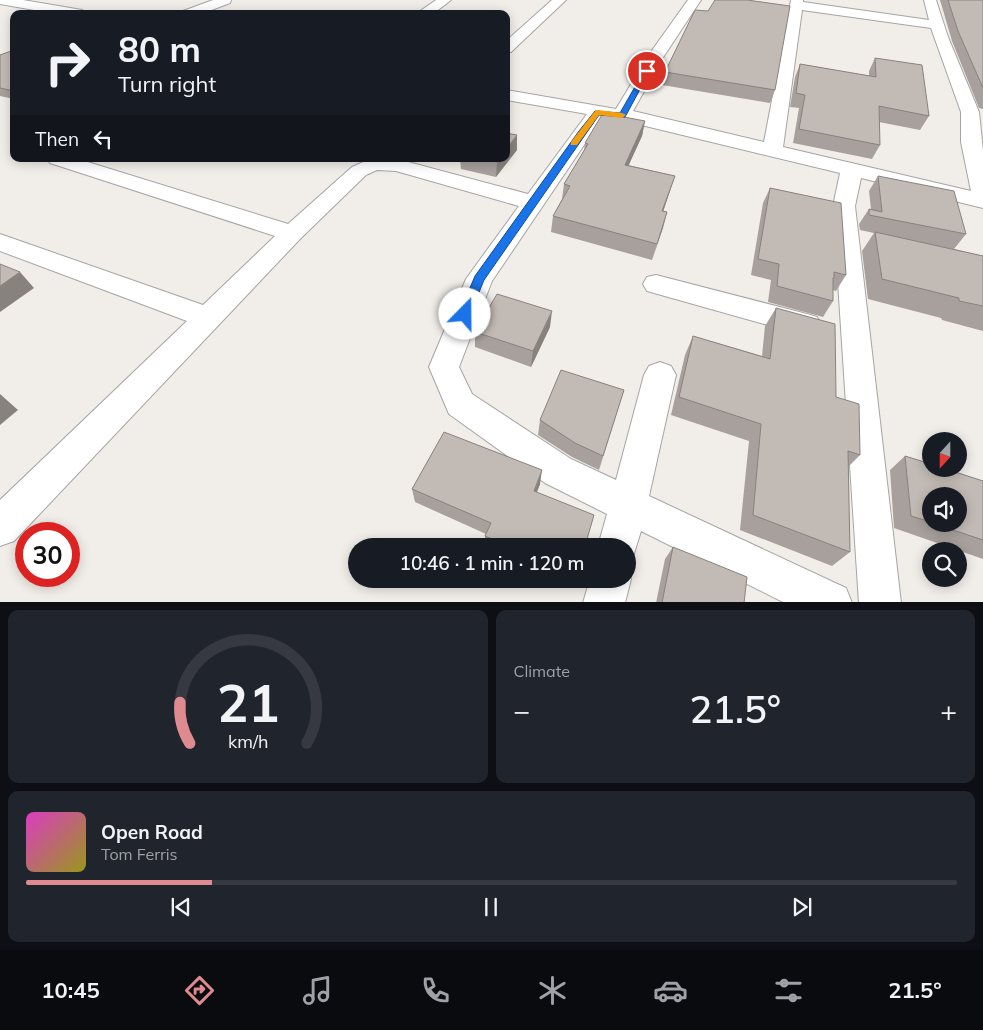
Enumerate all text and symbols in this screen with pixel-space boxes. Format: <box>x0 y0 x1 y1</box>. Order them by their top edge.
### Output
text: 80 m <box>118 27 201 71</box>
icon: right <box>35 30 100 95</box>
pin <box>626 50 668 92</box>
icon: arrive <box>633 57 661 85</box>
text: Turn right <box>118 70 216 98</box>
icon: left <box>89 125 117 153</box>
text: Then <box>35 127 79 151</box>
position arrow <box>438 287 490 339</box>
north arrow <box>922 432 968 478</box>
map controls <box>922 432 967 587</box>
button: sound <box>922 487 967 532</box>
speed limit sign: 30 <box>15 522 80 587</box>
button: search <box>922 542 967 587</box>
text: 10:46 · 1 min · 120 m <box>399 551 585 575</box>
text: Climate <box>514 661 570 681</box>
text: 21 <box>217 670 279 735</box>
text: 21.5° <box>689 685 781 733</box>
text: − <box>514 693 530 728</box>
text: + <box>940 693 957 728</box>
text: km/h <box>228 730 268 752</box>
text: Open Road <box>101 820 203 844</box>
text: Tom Ferris <box>101 844 178 864</box>
icon: previous <box>167 893 195 921</box>
icon: pause <box>477 893 505 921</box>
icon: next <box>788 893 816 921</box>
icon: directions <box>182 973 217 1008</box>
icon: music <box>300 973 335 1008</box>
icon: phone <box>418 973 453 1008</box>
icon: climate <box>535 973 570 1008</box>
icon: car <box>653 973 688 1008</box>
icon: filters <box>771 973 806 1008</box>
text: 10:45 <box>41 976 100 1004</box>
text: 21.5° <box>888 976 942 1004</box>

